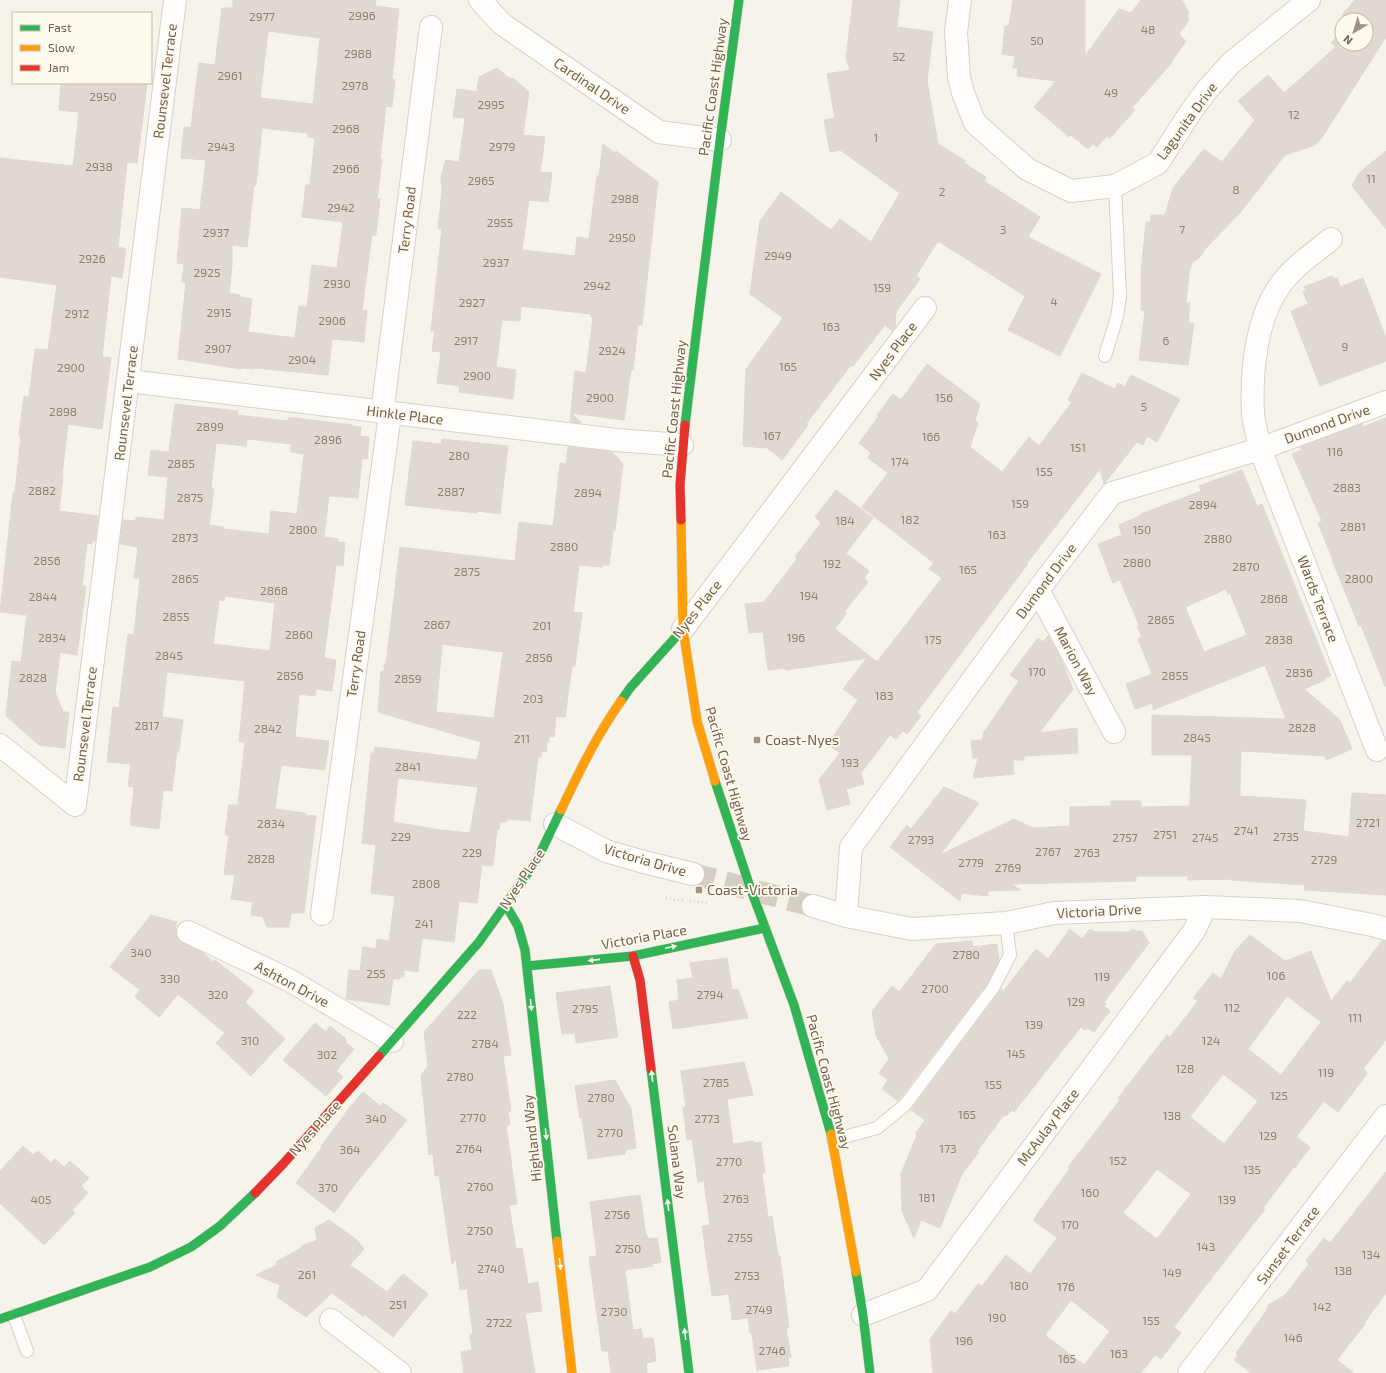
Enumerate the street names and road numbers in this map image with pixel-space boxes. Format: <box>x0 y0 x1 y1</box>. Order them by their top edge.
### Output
street label: Pacific Coast Highway <box>694 16 731 157</box>
street label: Rounsevel Terrace <box>149 22 180 140</box>
street label: Cardinal Drive <box>551 54 634 117</box>
street label: Lagunita Drive <box>1153 79 1220 163</box>
street label: Terry Road <box>394 185 419 255</box>
street label: Nyes Place <box>865 318 920 383</box>
street label: Pacific Coast Highway <box>658 338 689 479</box>
street label: Rounsevel Terrace <box>110 344 141 462</box>
street label: Dumond Drive <box>1282 400 1372 447</box>
street label: Hinkle Place <box>366 401 444 428</box>
street label: Dumond Drive <box>1012 540 1079 622</box>
street label: Wards Terrace <box>1294 553 1343 645</box>
street label: Nyes Place <box>669 576 725 641</box>
street label: Marion Way <box>1051 623 1102 699</box>
street label: Terry Road <box>342 629 369 699</box>
street label: Rounsevel Terrace <box>69 665 100 783</box>
street label: Pacific Coast Highway <box>702 705 757 844</box>
street label: Victoria Drive <box>602 840 688 879</box>
street label: Nyes Place <box>495 845 548 912</box>
street label: Victoria Drive <box>1056 900 1142 921</box>
street label: Victoria Place <box>600 921 688 952</box>
street label: Ashton Drive <box>252 957 332 1010</box>
street label: Pacific Coast Highway <box>803 1012 856 1152</box>
street label: McAulay Place <box>1013 1085 1082 1169</box>
street label: Highland Way <box>518 1093 545 1183</box>
street label: Nyes Place <box>285 1096 344 1159</box>
street label: Solana Way <box>665 1124 691 1201</box>
street label: Sunset Terrace <box>1253 1202 1323 1287</box>

